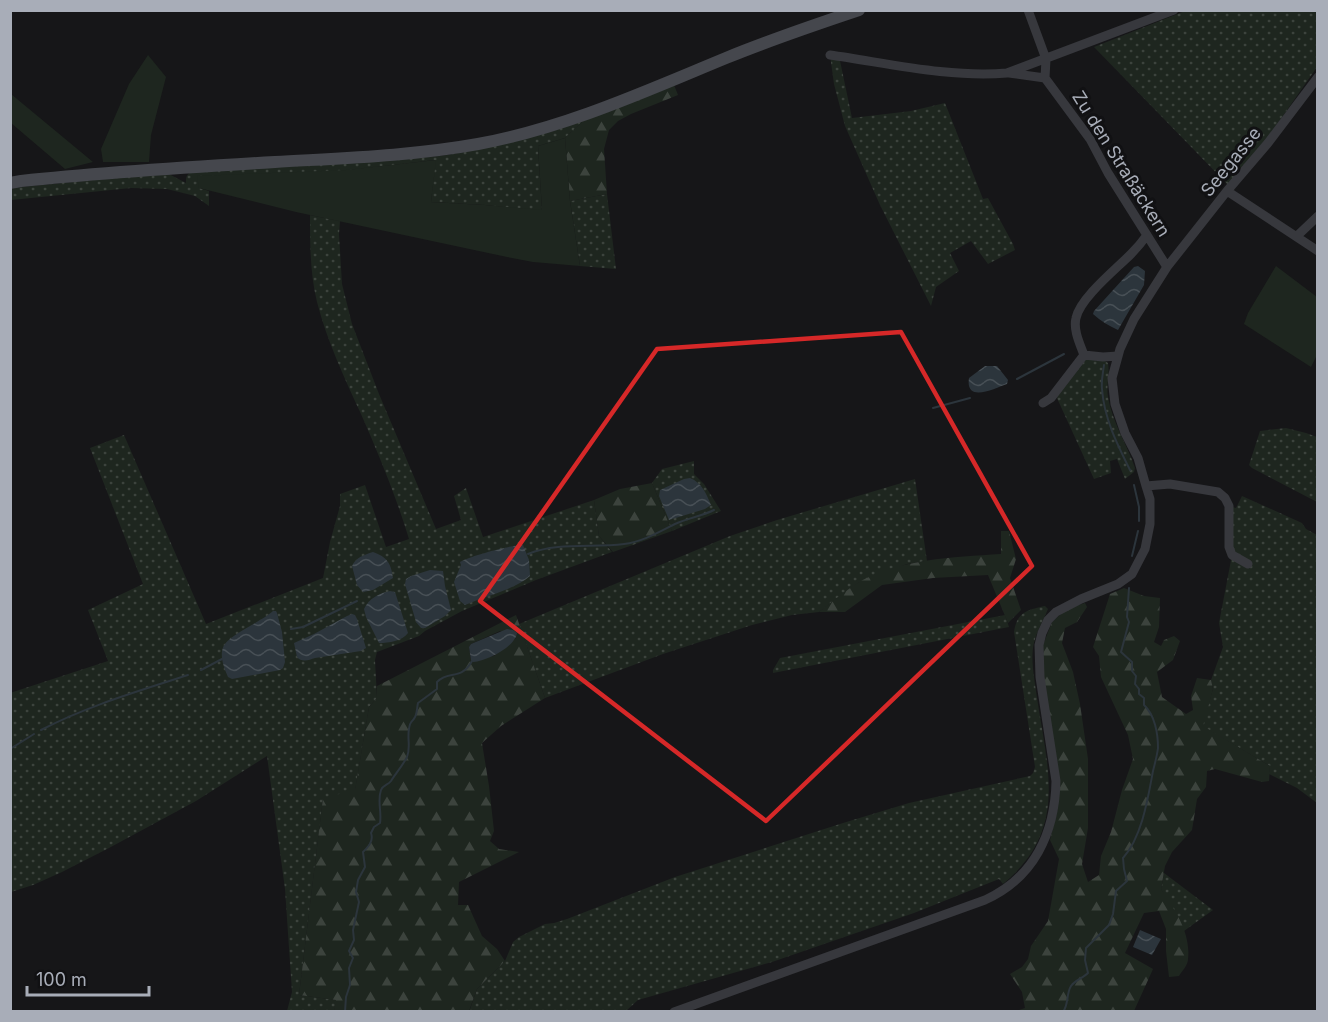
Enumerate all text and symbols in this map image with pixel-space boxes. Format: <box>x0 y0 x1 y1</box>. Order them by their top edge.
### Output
street label: Zu den Straßäckern <box>1068 87 1175 240</box>
street label: Seegasse <box>1196 123 1265 201</box>
scale bar <box>27 959 148 997</box>
text: 100 m <box>36 969 87 990</box>

